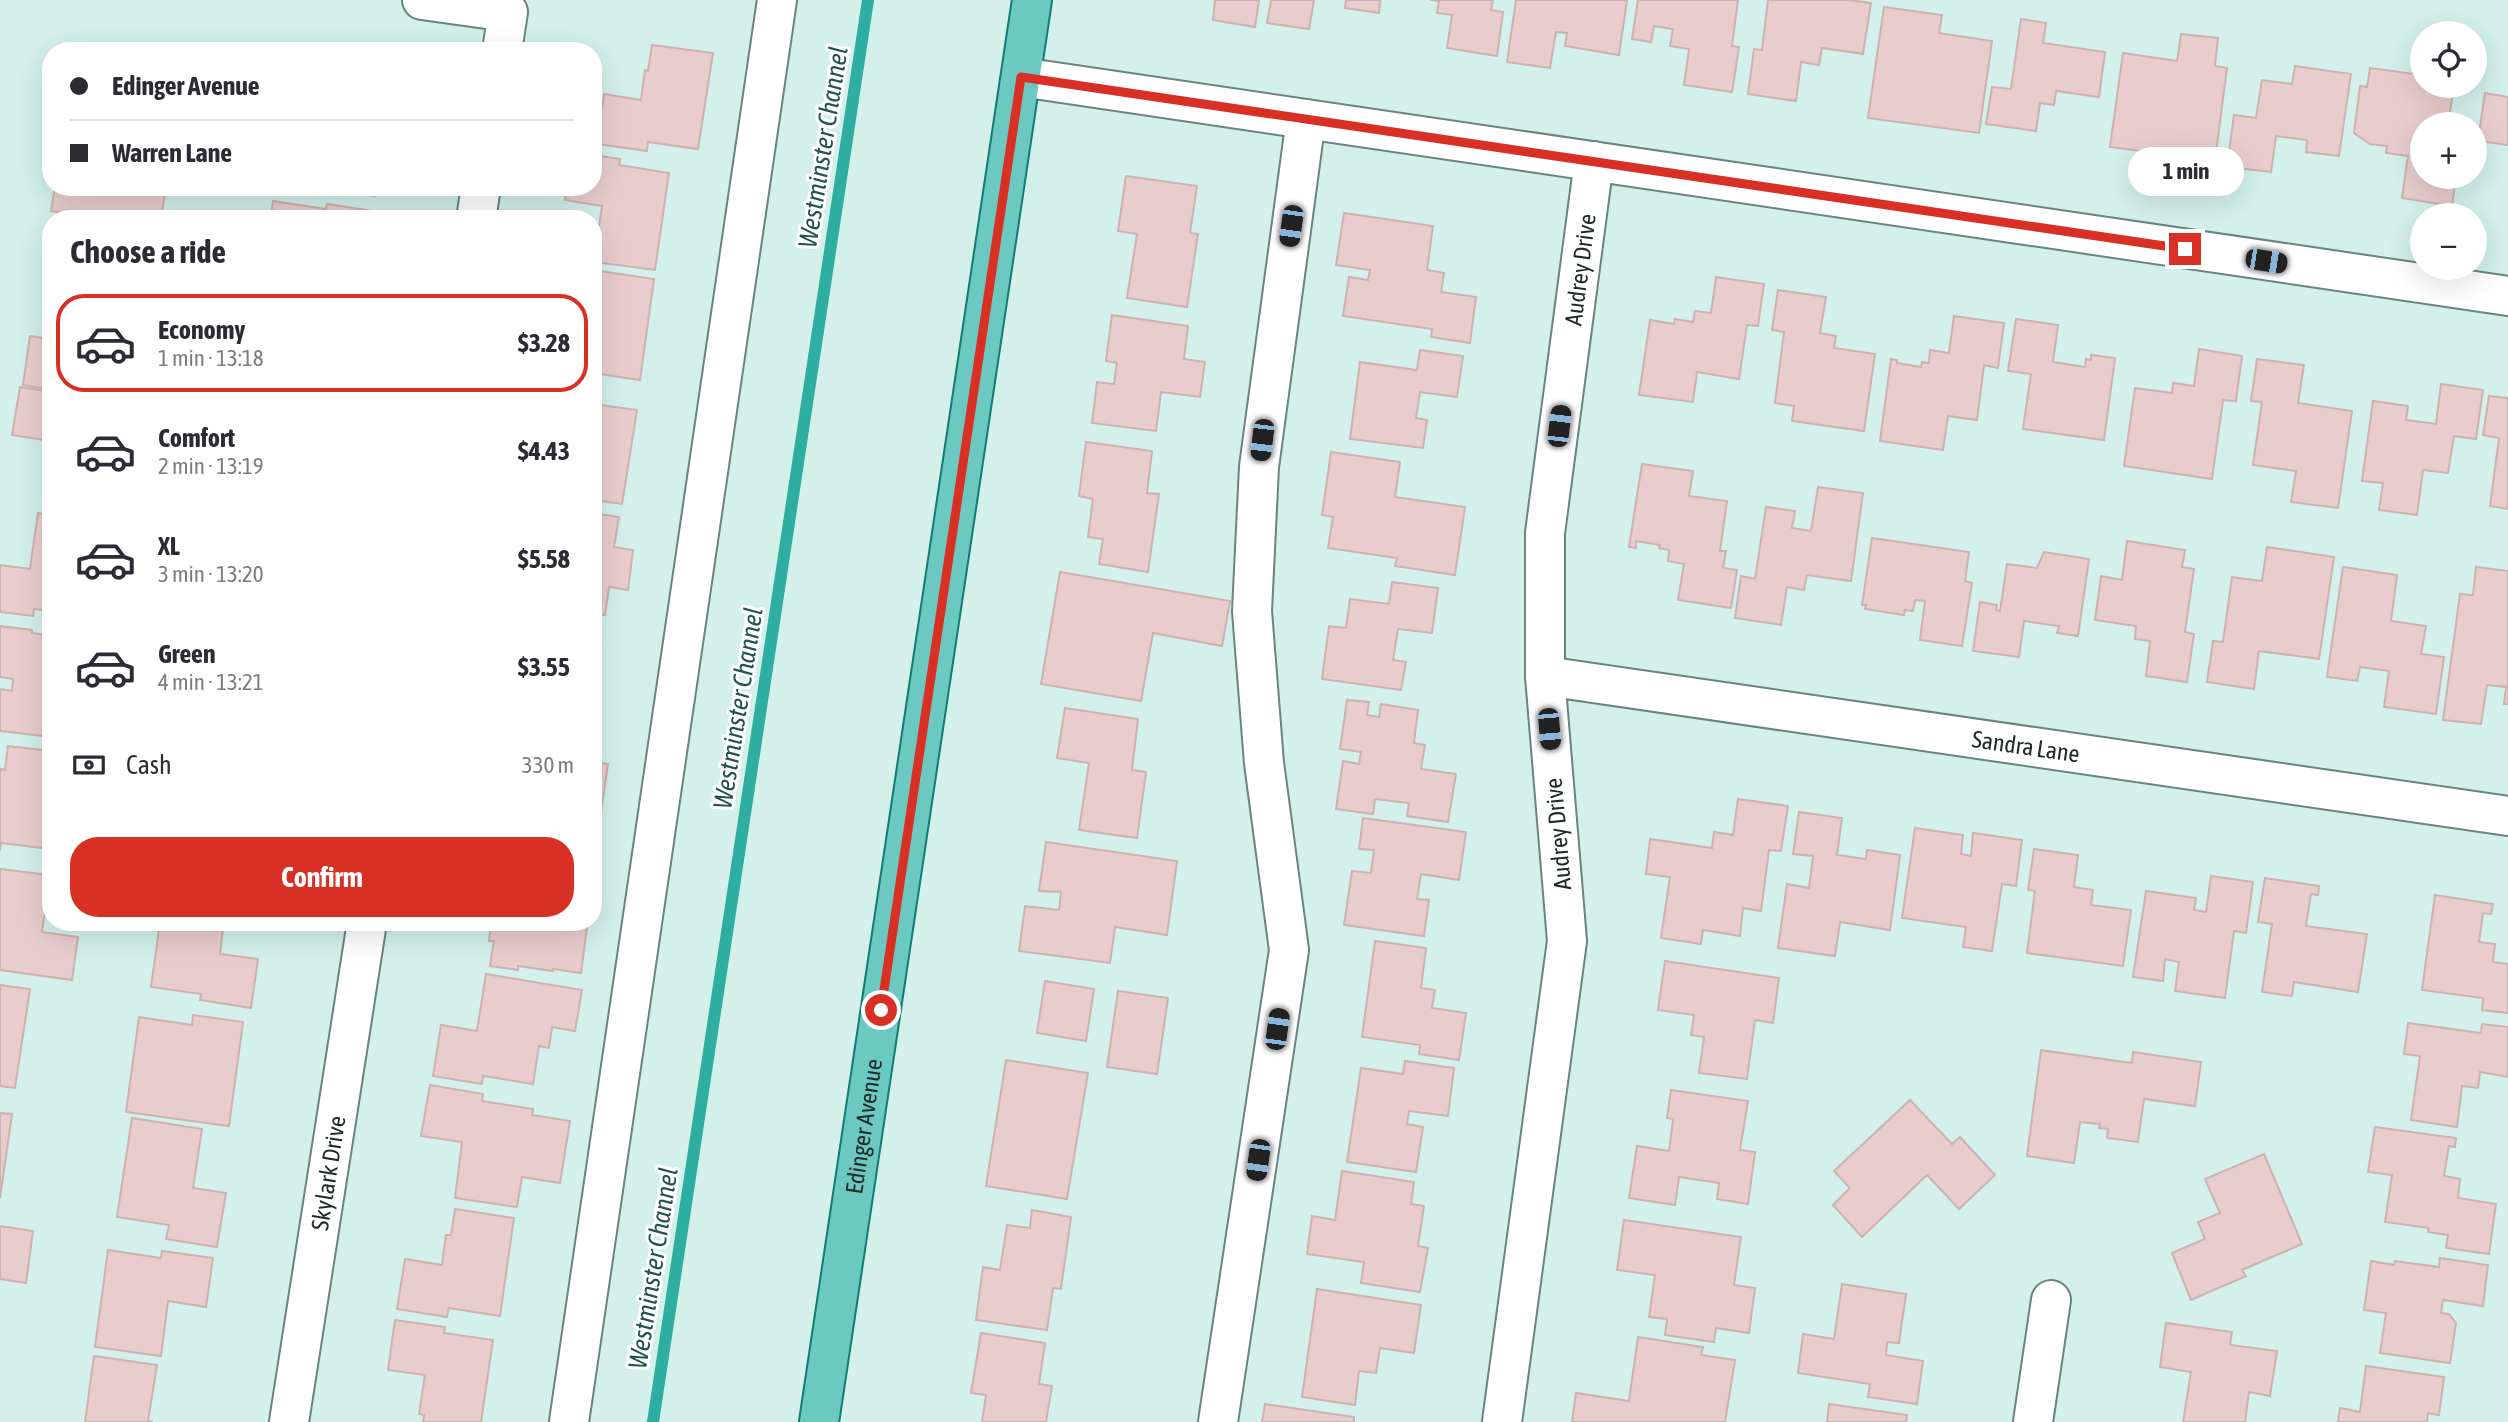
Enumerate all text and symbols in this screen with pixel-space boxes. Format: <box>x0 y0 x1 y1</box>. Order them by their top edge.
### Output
map controls <box>2410 21 2487 280</box>
button: locate <box>2410 21 2487 98</box>
water label: Westminster Channel <box>792 44 854 250</box>
text: Edinger Avenue <box>112 71 260 101</box>
button: + <box>2410 112 2487 189</box>
text: Warren Lane <box>112 138 232 168</box>
callout: 1 min <box>2127 148 2243 196</box>
text: 1 min <box>2163 158 2209 184</box>
button: − <box>2410 203 2487 280</box>
car <box>1278 204 1305 248</box>
street label: Audrey Drive <box>1559 212 1600 327</box>
text: Choose a ride <box>70 233 226 270</box>
route end <box>2169 233 2201 265</box>
car <box>2244 247 2289 275</box>
icon: car <box>74 312 137 375</box>
text: Economy <box>158 315 245 345</box>
text: $3.28 <box>518 328 570 358</box>
text: 1 min · 13:18 <box>158 345 264 371</box>
car <box>1547 404 1572 448</box>
car <box>1250 418 1275 462</box>
icon: car <box>74 420 137 483</box>
text: Comfort <box>158 423 235 453</box>
text: $4.43 <box>518 436 570 466</box>
text: 2 min · 13:19 <box>158 453 264 479</box>
icon: car <box>74 528 137 591</box>
text: XL <box>158 531 180 561</box>
text: $5.58 <box>518 544 570 574</box>
text: 3 min · 13:20 <box>158 561 264 587</box>
water label: Westminster Channel <box>707 605 769 811</box>
icon: car <box>74 636 137 699</box>
text: Green <box>158 639 216 669</box>
text: $3.55 <box>518 652 570 682</box>
text: 4 min · 13:21 <box>158 669 264 695</box>
car <box>1537 707 1562 751</box>
street label: Sandra Lane <box>1970 725 2082 767</box>
icon: cash <box>70 746 108 784</box>
text: Cash <box>126 750 172 780</box>
text: 330 m <box>522 752 574 778</box>
street label: Audrey Drive <box>1540 777 1576 891</box>
button: Confirm <box>70 837 574 917</box>
route start <box>865 994 897 1026</box>
car <box>1264 1007 1291 1051</box>
street label: Edinger Avenue <box>840 1057 887 1196</box>
street label: Skylark Drive <box>306 1114 350 1232</box>
car <box>1245 1138 1272 1182</box>
water label: Westminster Channel <box>622 1165 684 1371</box>

